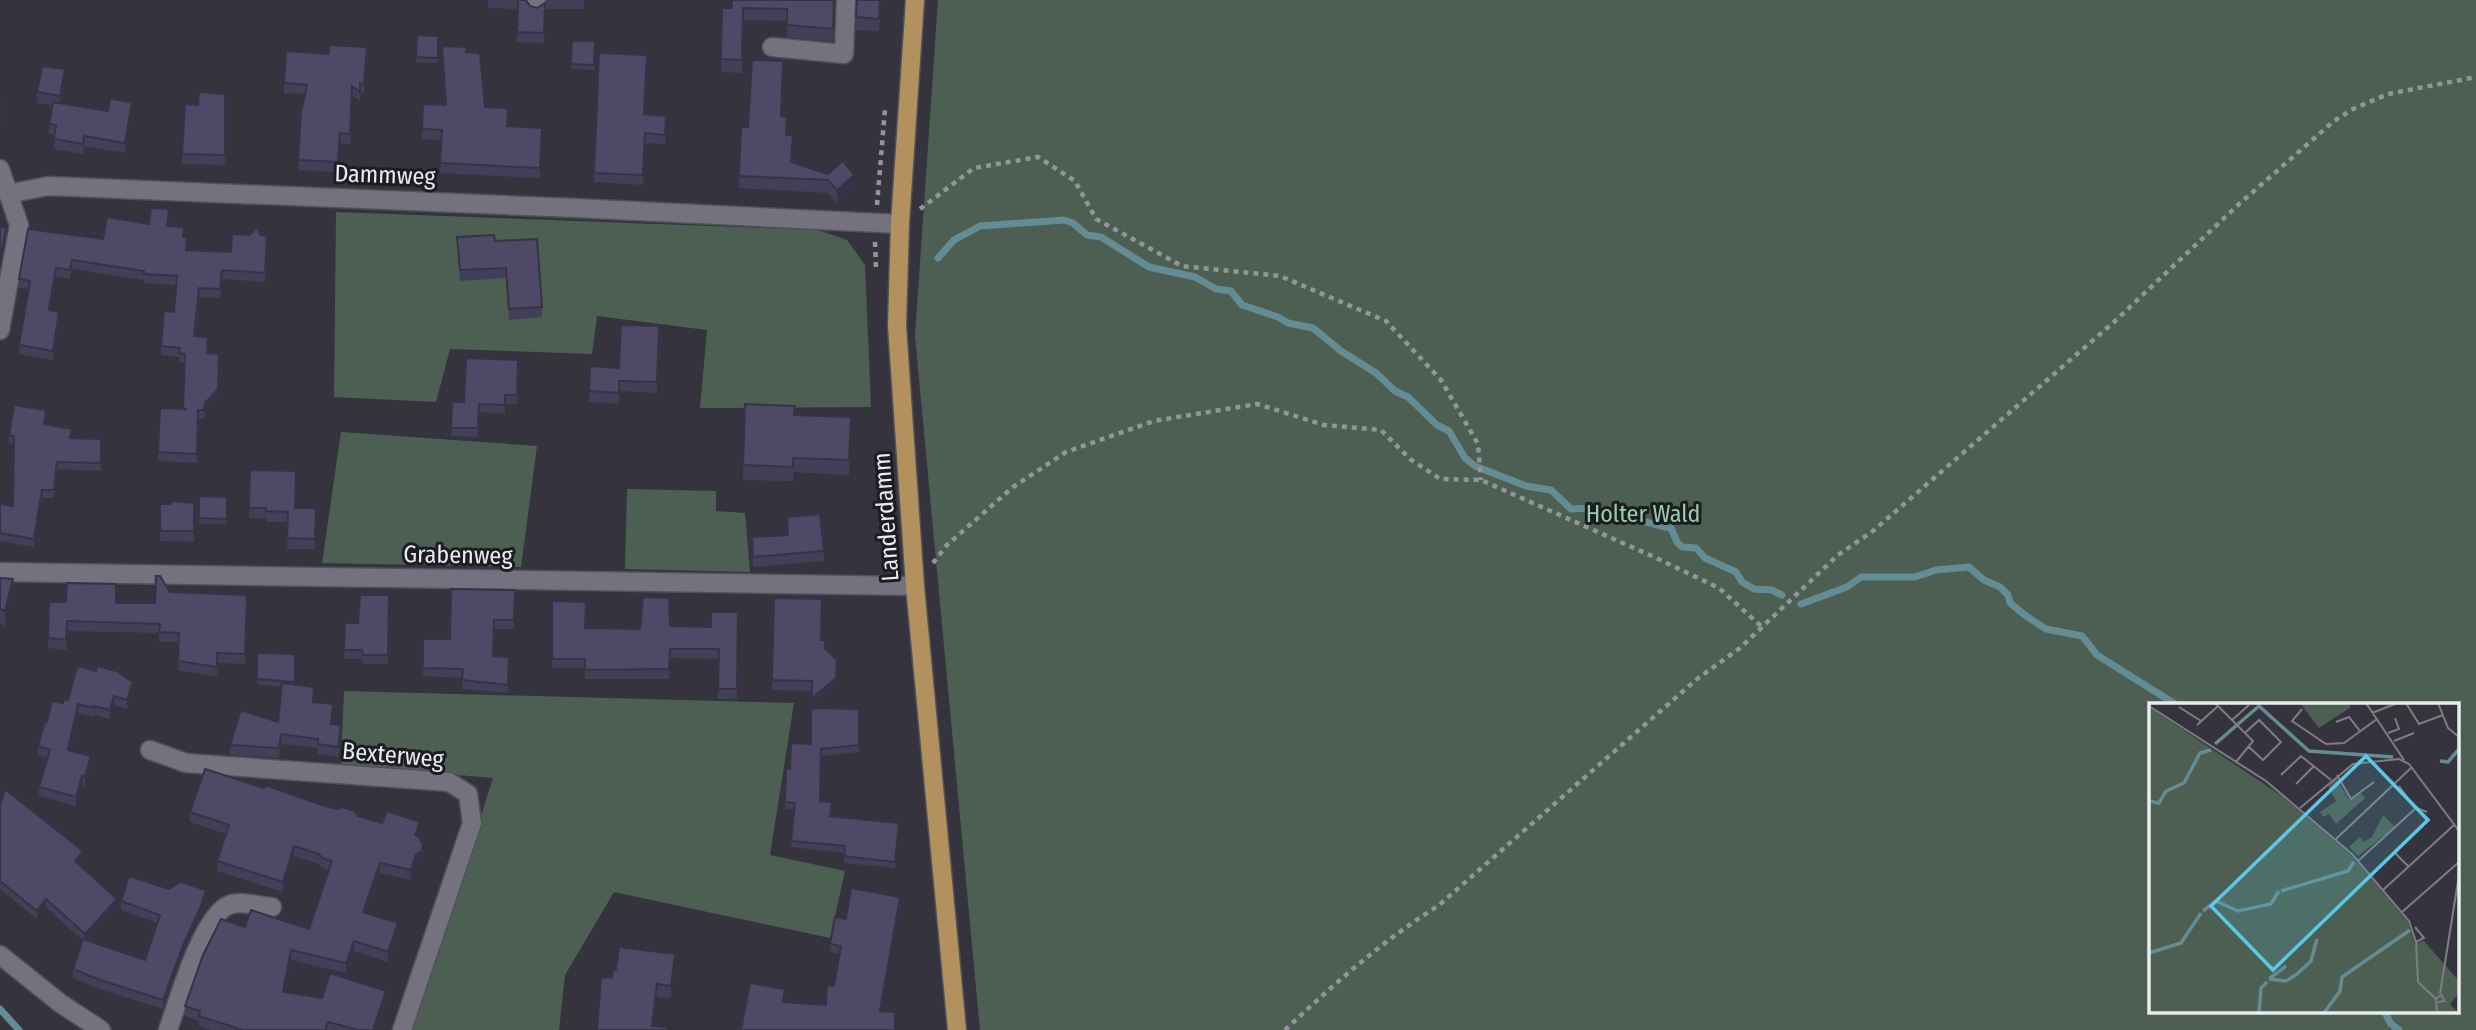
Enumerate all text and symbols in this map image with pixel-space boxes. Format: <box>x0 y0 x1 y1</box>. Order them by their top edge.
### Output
street label: Dammweg <box>334 159 437 191</box>
street label: Landerdamm <box>868 452 904 582</box>
park label: Holter Wald <box>1586 500 1700 528</box>
street label: Grabenweg <box>403 540 514 570</box>
inset map <box>2149 703 2458 1012</box>
street label: Bexterweg <box>341 737 446 773</box>

